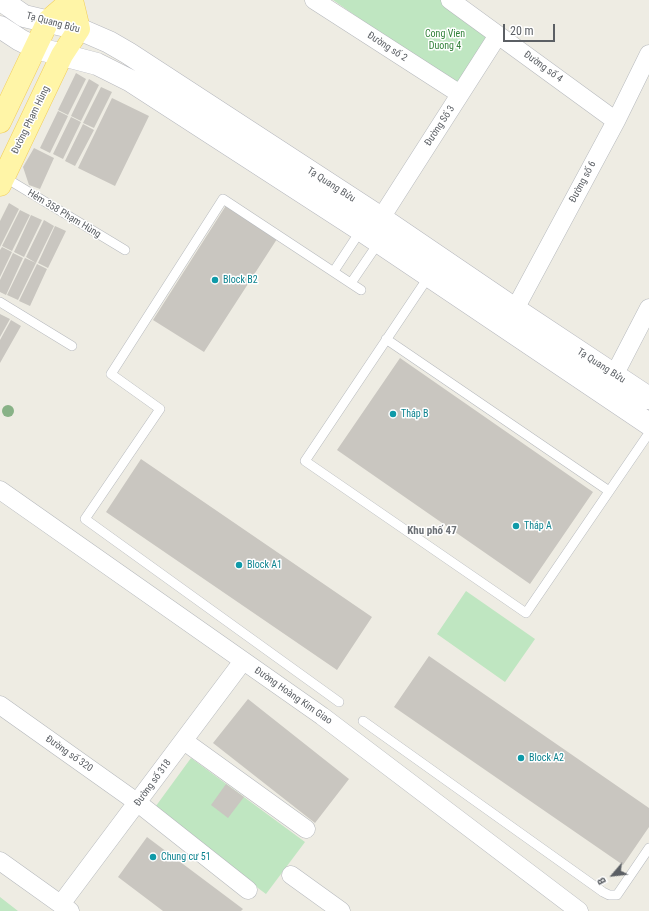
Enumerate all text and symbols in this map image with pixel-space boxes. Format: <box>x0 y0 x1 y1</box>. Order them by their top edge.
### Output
street label: Tạ Quang Bửu <box>25 10 81 36</box>
scale bar <box>505 16 557 42</box>
text: 20 m <box>510 24 534 38</box>
park label: Cong Vien Duong 4 <box>425 28 465 52</box>
street label: Đường số 2 <box>365 30 409 64</box>
street label: Đường số 4 <box>521 49 565 85</box>
street label: Đường Phạm Hùng <box>9 84 53 156</box>
street label: Đường Số 3 <box>422 103 458 149</box>
street label: Đường số 6 <box>567 159 599 205</box>
street label: Tạ Quang Bửu <box>305 165 357 205</box>
street label: Hẻm 358 Phạm Hùng <box>25 187 103 241</box>
place label: Block B2 <box>223 274 258 286</box>
marker: Block B2 <box>210 275 220 285</box>
street label: Tạ Quang Bửu <box>575 346 627 386</box>
place label: Tháp B <box>401 408 429 420</box>
marker: Tháp B <box>388 409 398 419</box>
place label: Tháp A <box>524 520 552 532</box>
marker: Tháp A <box>511 521 521 531</box>
district label: Khu phố 47 <box>407 524 457 538</box>
place label: Block A1 <box>247 559 282 571</box>
marker: Block A1 <box>234 560 244 570</box>
street label: Đường Hoàng Kim Giao <box>252 665 334 727</box>
street label: Đường số 320 <box>43 733 95 775</box>
place label: Block A2 <box>529 752 564 764</box>
marker: Block A2 <box>516 753 526 763</box>
street label: Đường số 318 <box>132 757 174 809</box>
place label: Chung cư 51 <box>161 851 211 863</box>
marker: Chung cư 51 <box>148 852 158 862</box>
north arrow <box>593 855 633 895</box>
text: B <box>595 875 609 887</box>

